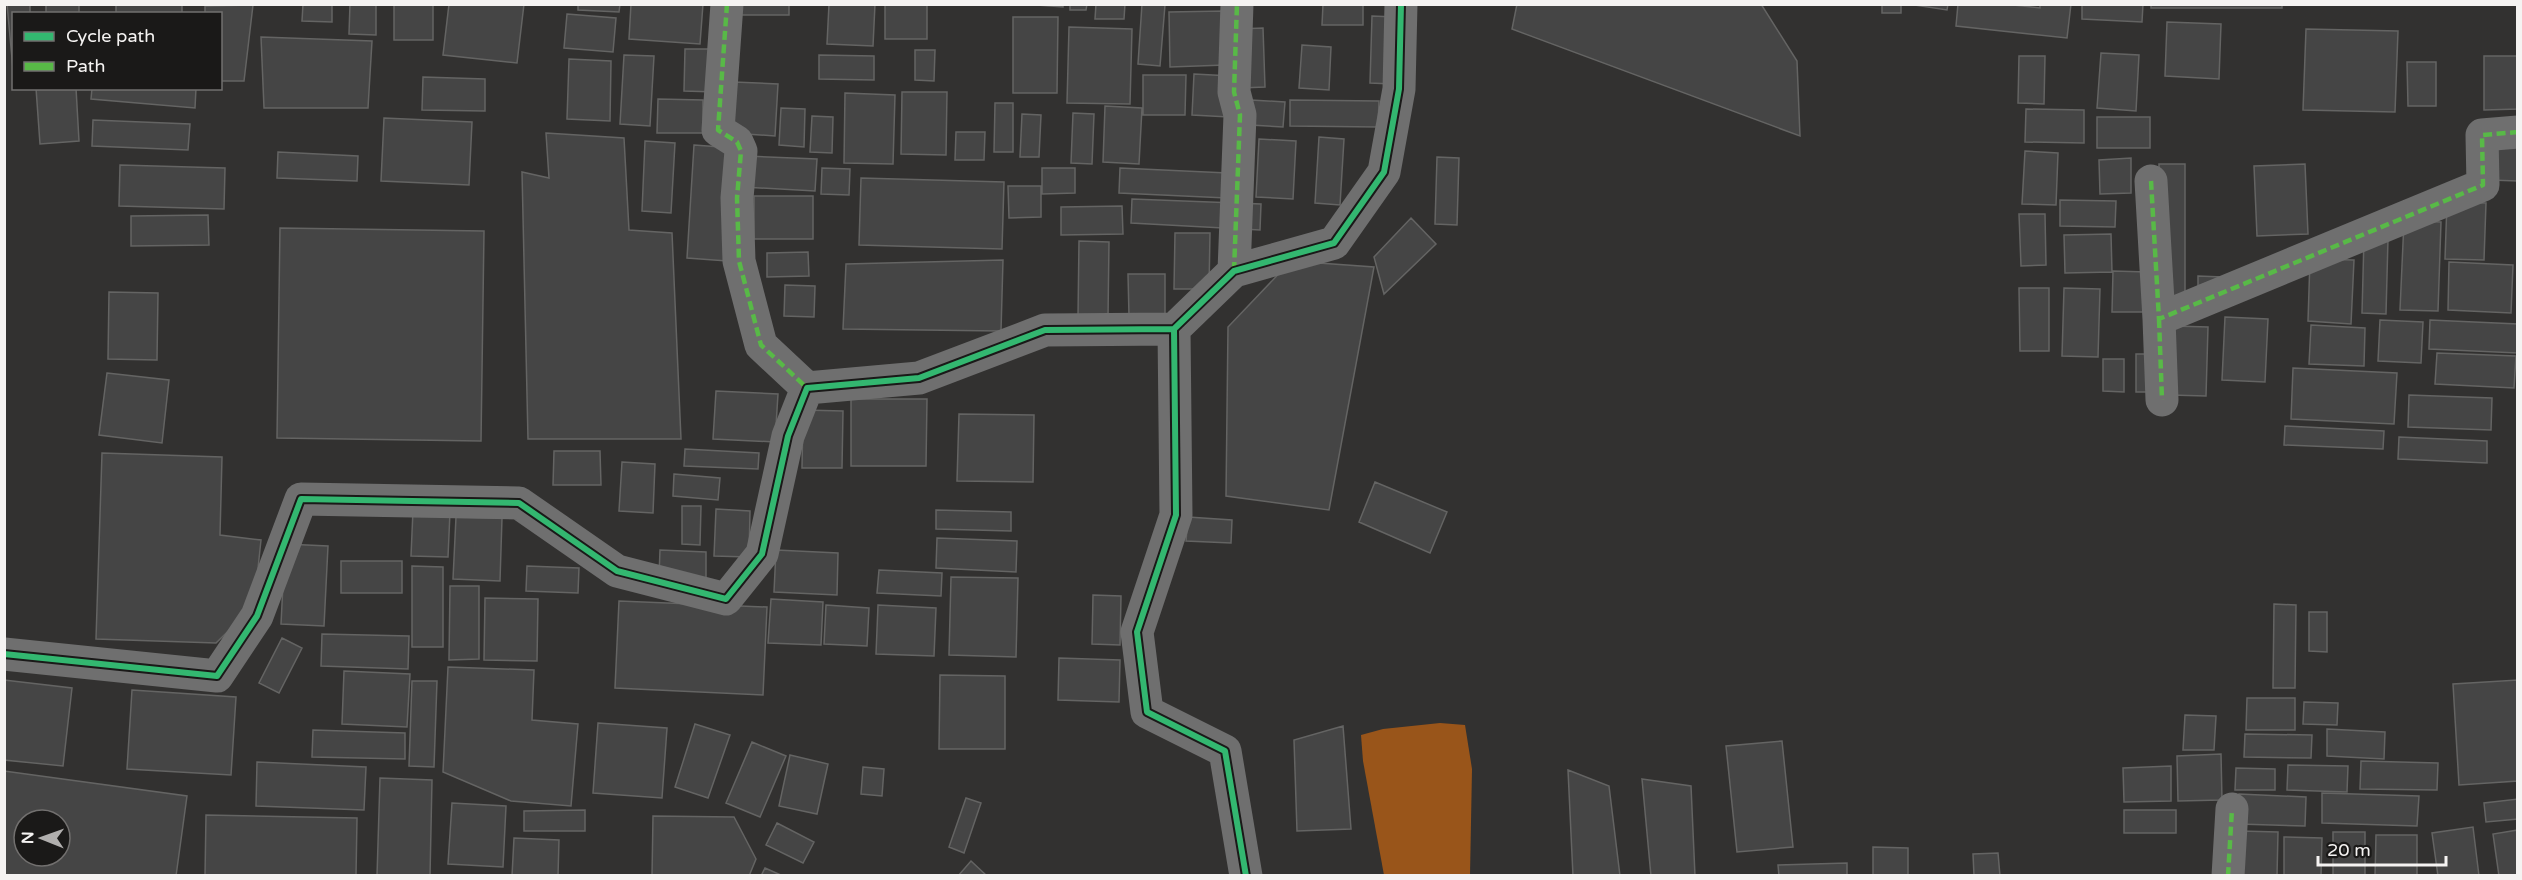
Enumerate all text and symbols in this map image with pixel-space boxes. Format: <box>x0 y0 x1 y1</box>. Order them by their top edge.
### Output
legend <box>12 12 222 90</box>
text: Cycle path <box>66 25 155 47</box>
text: Path <box>66 55 105 77</box>
north arrow <box>12 808 72 868</box>
scale bar <box>2318 829 2446 867</box>
text: N <box>18 831 38 844</box>
text: 20 m <box>2327 839 2371 861</box>

